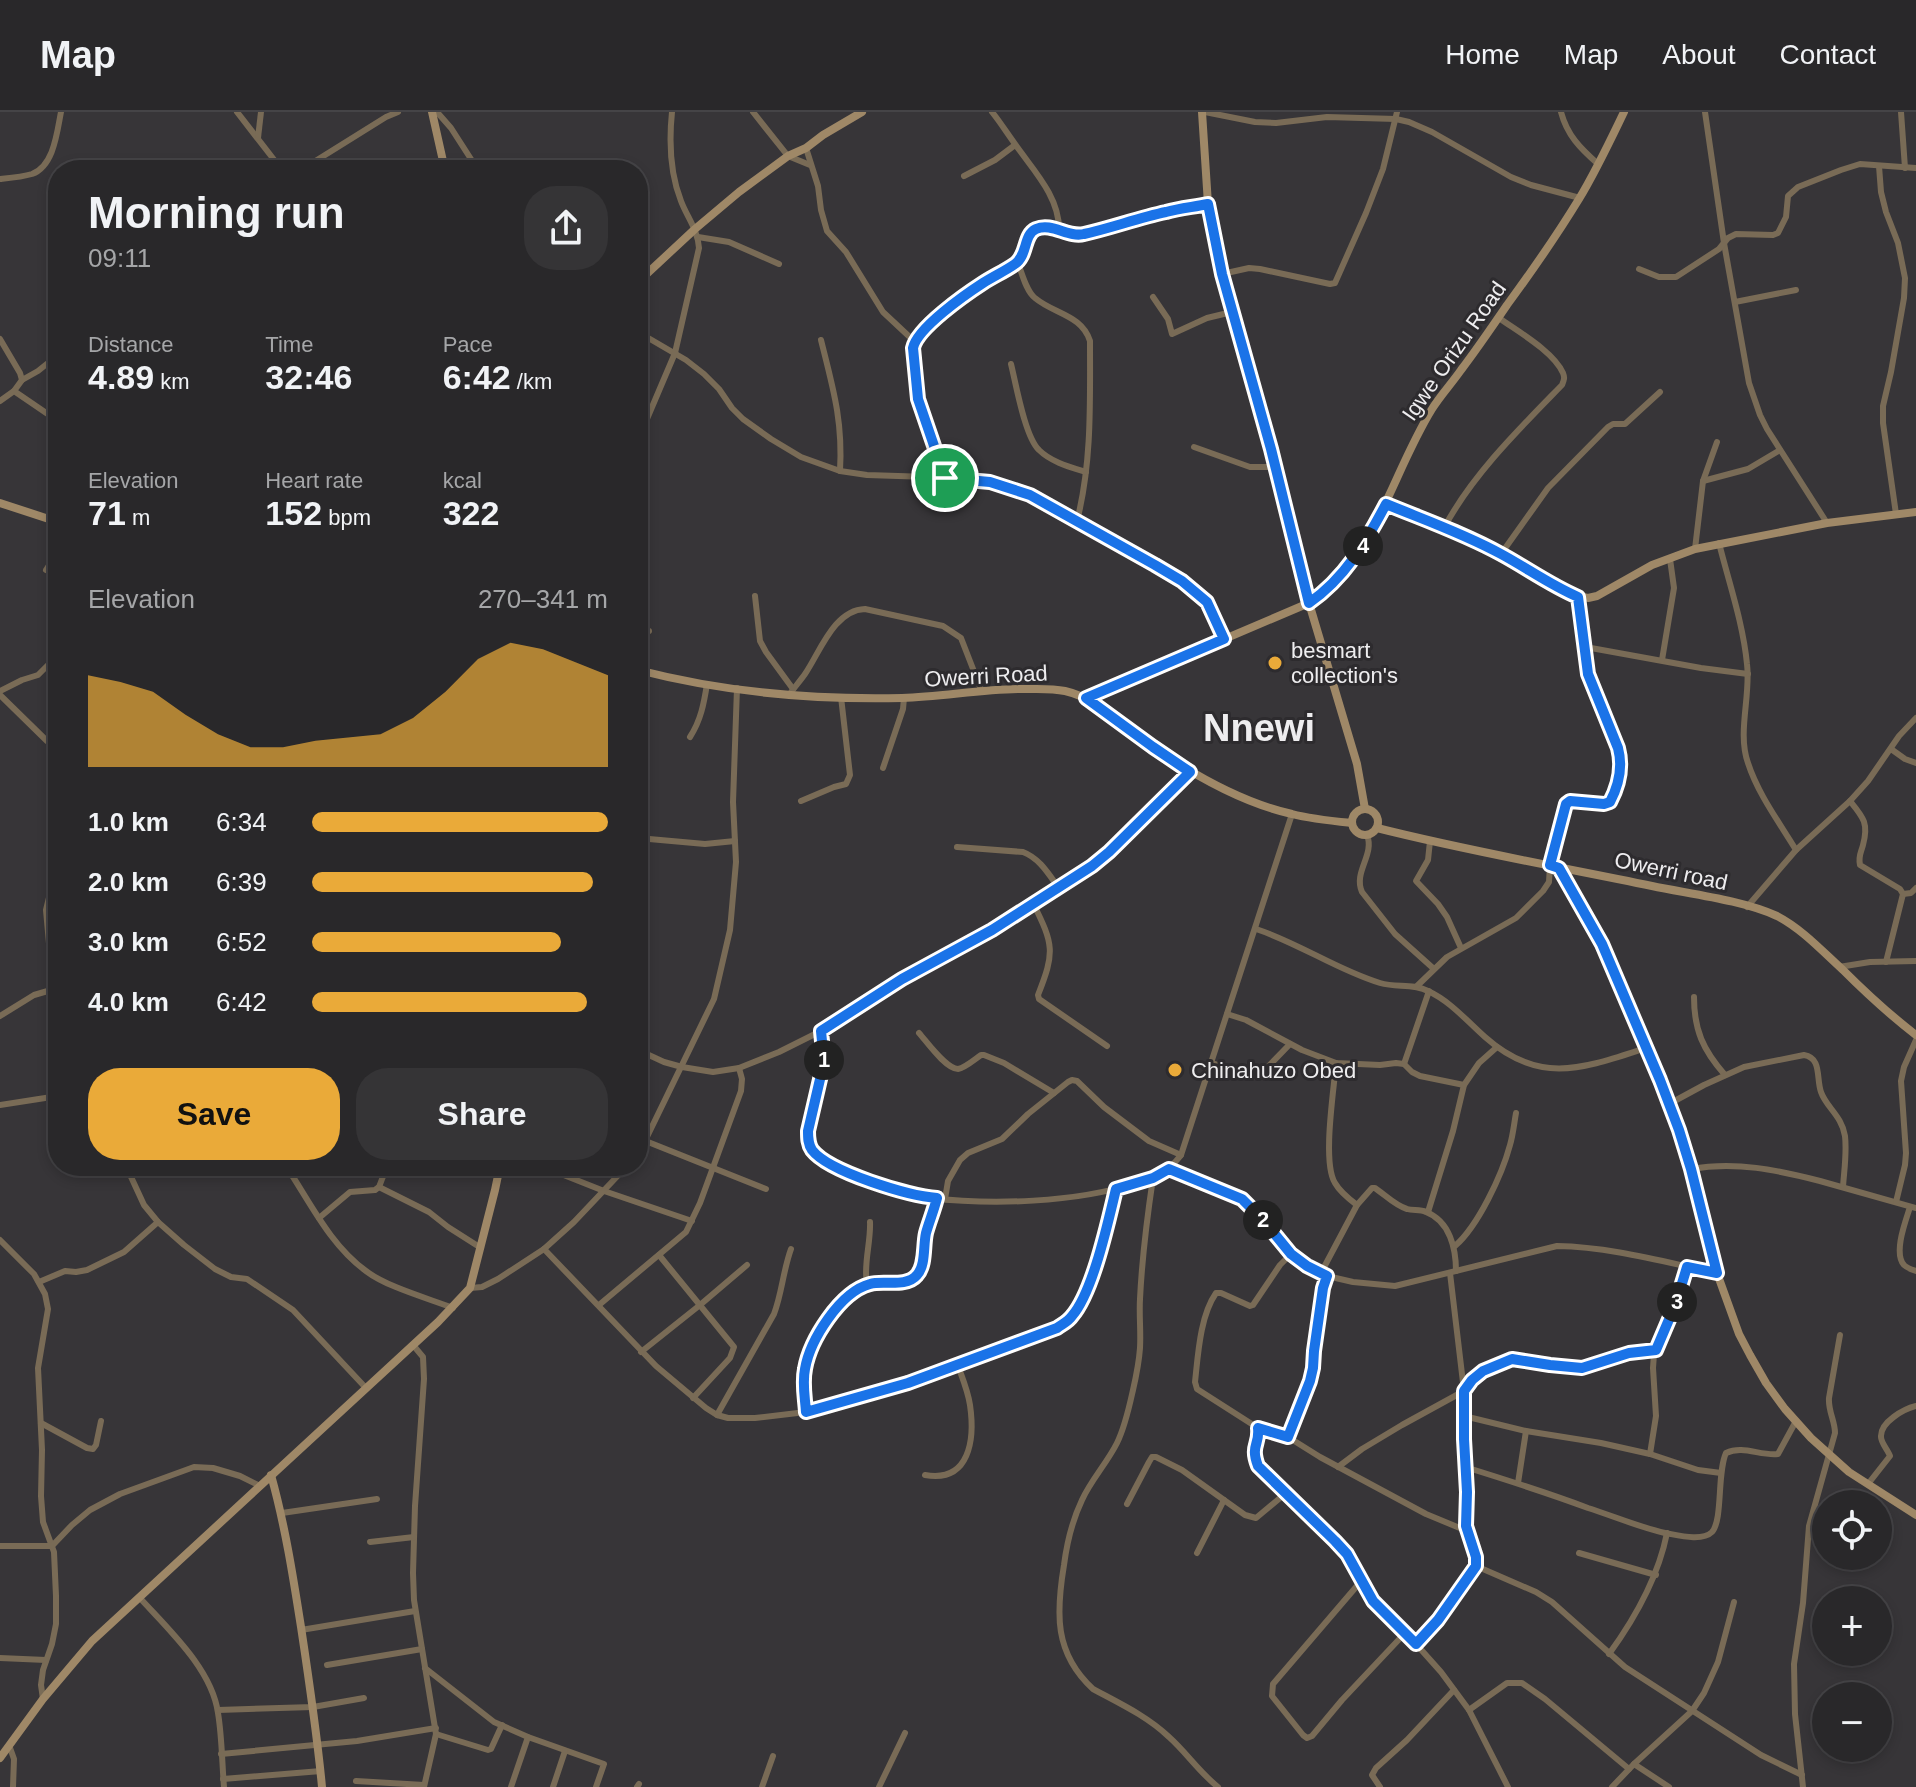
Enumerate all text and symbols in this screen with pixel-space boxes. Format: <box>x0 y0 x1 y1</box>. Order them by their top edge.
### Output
text: Map <box>40 34 116 76</box>
text: Home <box>1445 39 1520 70</box>
text: Map <box>1564 39 1618 70</box>
text: About <box>1662 39 1736 70</box>
text: Contact <box>1780 39 1876 70</box>
button: share <box>524 186 608 270</box>
text: Morning run <box>88 188 345 237</box>
text: 09:11 <box>88 243 151 273</box>
street label: Igwe Orizu Road <box>1397 277 1511 425</box>
text: Distance <box>88 332 174 357</box>
text: Time <box>265 332 313 357</box>
text: Pace <box>443 332 493 357</box>
text: 4.89 <box>88 358 154 396</box>
text: 32:46 <box>265 358 352 396</box>
text: 6:42 <box>443 358 511 396</box>
text: km <box>154 369 190 394</box>
text: /km <box>511 369 552 394</box>
pin <box>911 444 979 512</box>
icon: arrive <box>923 456 967 500</box>
text: Elevation <box>88 468 179 493</box>
text: Heart rate <box>265 468 363 493</box>
text: kcal <box>443 468 482 493</box>
text: 71 <box>88 494 126 532</box>
text: 152 <box>265 494 322 532</box>
text: 322 <box>443 494 499 532</box>
text: m <box>126 505 150 530</box>
text: bpm <box>322 505 371 530</box>
pin: 4 <box>1343 526 1383 566</box>
text: 4 <box>1357 533 1369 558</box>
text: Elevation <box>88 584 195 614</box>
text: 270–341 m <box>478 584 608 614</box>
place label: besmart collection's <box>1291 638 1398 688</box>
marker: besmart collection's <box>1266 654 1284 672</box>
street label: Owerri Road <box>924 660 1048 692</box>
district label: Nnewi <box>1203 707 1315 749</box>
text: 1.0 km <box>88 807 169 837</box>
text: 6:34 <box>216 807 267 837</box>
street label: Owerri road <box>1612 847 1730 895</box>
text: 2.0 km <box>88 867 169 897</box>
text: 6:39 <box>216 867 267 897</box>
text: 3.0 km <box>88 927 169 957</box>
text: 6:52 <box>216 927 267 957</box>
text: 4.0 km <box>88 987 169 1017</box>
text: 6:42 <box>216 987 267 1017</box>
pin: 1 <box>804 1040 844 1080</box>
text: 1 <box>818 1047 830 1072</box>
place label: Chinahuzo Obed <box>1191 1058 1356 1083</box>
marker: Chinahuzo Obed <box>1166 1061 1184 1079</box>
button: Save <box>88 1068 340 1160</box>
button: Share <box>356 1068 608 1160</box>
pin: 2 <box>1243 1200 1283 1240</box>
text: 2 <box>1257 1207 1269 1232</box>
pin: 3 <box>1657 1282 1697 1322</box>
text: 3 <box>1671 1289 1683 1314</box>
map controls <box>1812 1490 1892 1762</box>
button: locate <box>1812 1490 1892 1570</box>
button: + <box>1812 1586 1892 1666</box>
button: − <box>1812 1682 1892 1762</box>

